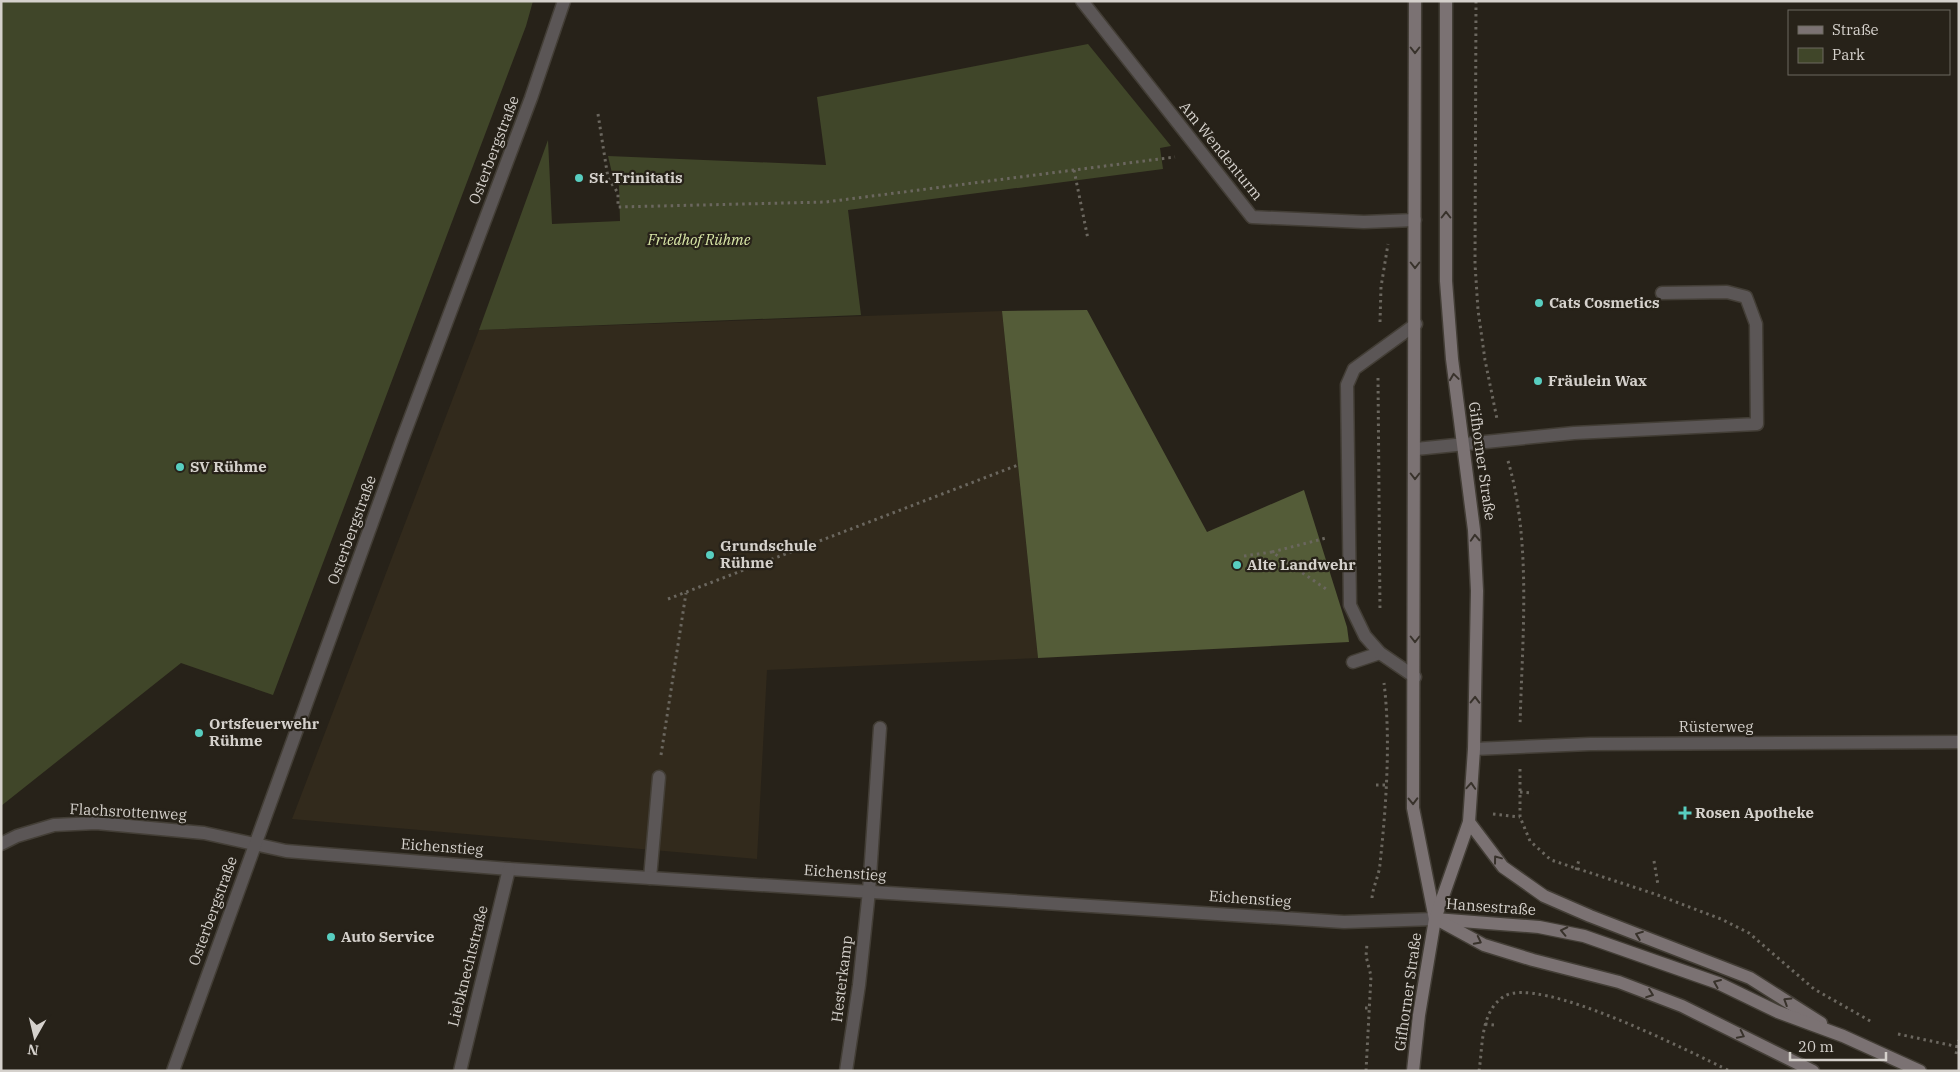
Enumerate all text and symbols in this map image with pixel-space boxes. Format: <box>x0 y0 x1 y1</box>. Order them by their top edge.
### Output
legend <box>1788 10 1950 75</box>
text: Straße <box>1832 20 1879 39</box>
text: Park <box>1832 45 1865 64</box>
one-way arrow <box>1410 46 1420 54</box>
street label: Osterbergstraße <box>464 93 523 207</box>
street label: Am Wendenturm <box>1176 97 1267 204</box>
place label: St. Trinitatis <box>589 168 683 187</box>
marker: St. Trinitatis <box>573 172 585 184</box>
one-way arrow <box>1441 211 1451 218</box>
park label: Friedhof Rühme <box>647 230 751 249</box>
one-way arrow <box>1410 262 1420 269</box>
place label: Cats Cosmetics <box>1549 293 1660 312</box>
marker: Cats Cosmetics <box>1533 297 1545 309</box>
place label: Fräulein Wax <box>1548 371 1647 390</box>
one-way arrow <box>1449 373 1460 381</box>
marker: Fräulein Wax <box>1532 375 1544 387</box>
street label: Gifhorner Straße <box>1465 400 1500 521</box>
place label: SV Rühme <box>190 457 267 476</box>
marker: SV Rühme <box>174 461 186 473</box>
one-way arrow <box>1410 472 1420 480</box>
street label: Osterbergstraße <box>323 473 380 587</box>
one-way arrow <box>1469 534 1480 542</box>
place label: Grundschule Rühme <box>720 536 817 572</box>
marker: Grundschule Rühme <box>704 549 716 561</box>
place label: Alte Landwehr <box>1247 555 1356 574</box>
marker: Alte Landwehr <box>1231 559 1243 571</box>
one-way arrow <box>1410 635 1420 643</box>
one-way arrow <box>1470 696 1480 704</box>
place label: Ortsfeuerwehr Rühme <box>209 714 320 750</box>
street label: Rüsterweg <box>1679 717 1753 736</box>
marker: Ortsfeuerwehr Rühme <box>193 727 205 739</box>
one-way arrow <box>1466 781 1477 789</box>
one-way arrow <box>1408 797 1419 805</box>
street label: Flachsrottenweg <box>69 799 187 824</box>
place label: Rosen Apotheke <box>1695 803 1814 822</box>
marker: Rosen Apotheke <box>1679 807 1691 819</box>
street label: Eichenstieg <box>400 834 484 859</box>
street label: Osterbergstraße <box>184 854 241 968</box>
one-way arrow <box>1494 855 1503 865</box>
street label: Eichenstieg <box>803 860 887 885</box>
street label: Eichenstieg <box>1208 886 1292 911</box>
street label: Hansestraße <box>1446 894 1537 919</box>
street label: Liebknechtstraße <box>443 903 492 1029</box>
one-way arrow <box>1559 926 1568 937</box>
place label: Auto Service <box>341 927 434 946</box>
marker: Auto Service <box>325 931 337 943</box>
street label: Gifhorner Straße <box>1390 931 1425 1052</box>
one-way arrow <box>1635 931 1644 941</box>
street label: Hesterkamp <box>827 934 856 1024</box>
one-way arrow <box>1473 935 1482 945</box>
one-way arrow <box>1714 979 1722 989</box>
one-way arrow <box>1645 988 1654 998</box>
one-way arrow <box>1783 998 1792 1007</box>
north arrow <box>10 1012 60 1062</box>
one-way arrow <box>1736 1028 1745 1039</box>
scale bar <box>1790 1030 1886 1062</box>
text: 20 m <box>1798 1037 1834 1056</box>
text: N <box>26 1040 40 1060</box>

